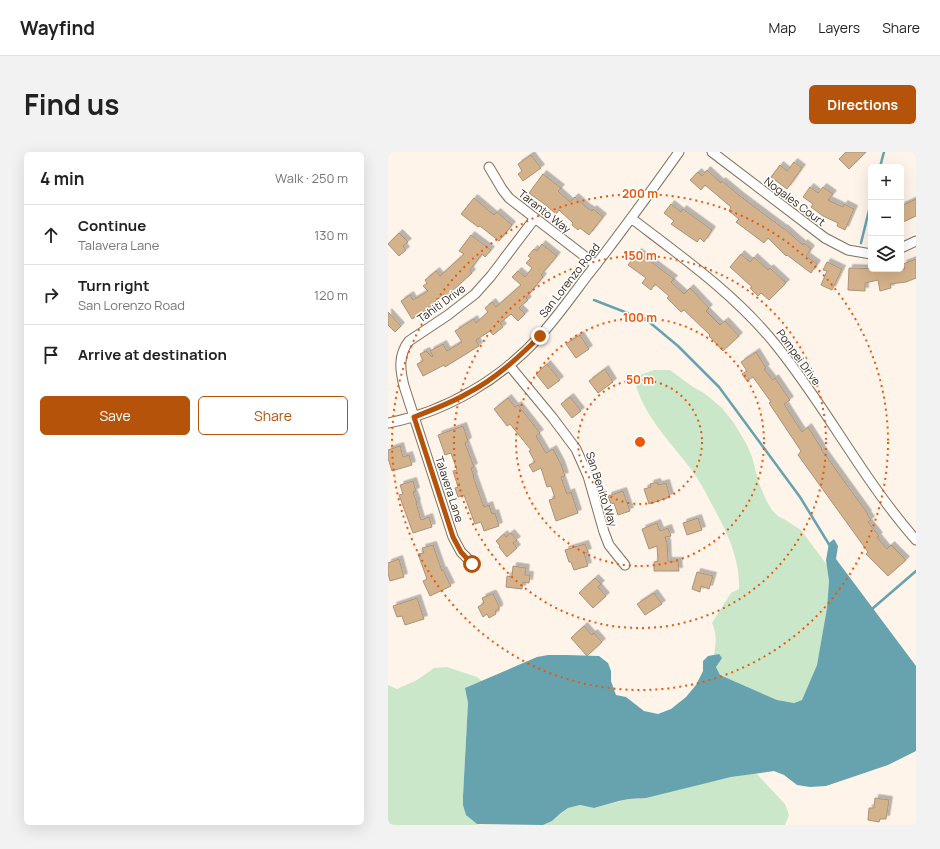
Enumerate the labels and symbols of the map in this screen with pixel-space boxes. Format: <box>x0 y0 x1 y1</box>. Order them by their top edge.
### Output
street label: Nogales Court <box>761 173 829 229</box>
text: 200 m <box>622 185 658 202</box>
street label: Taranto Way <box>516 186 574 236</box>
street label: San Lorenzo Road <box>535 240 603 320</box>
text: 150 m <box>623 247 657 264</box>
street label: Tahiti Drive <box>414 280 468 325</box>
text: 100 m <box>623 309 657 326</box>
street label: Pompei Drive <box>774 326 825 389</box>
route end <box>531 327 549 345</box>
text: 50 m <box>626 371 654 388</box>
centre of rings <box>633 435 647 449</box>
street label: San Benito Way <box>583 450 621 529</box>
street label: Talavera Lane <box>432 454 468 525</box>
route start <box>463 555 481 573</box>

